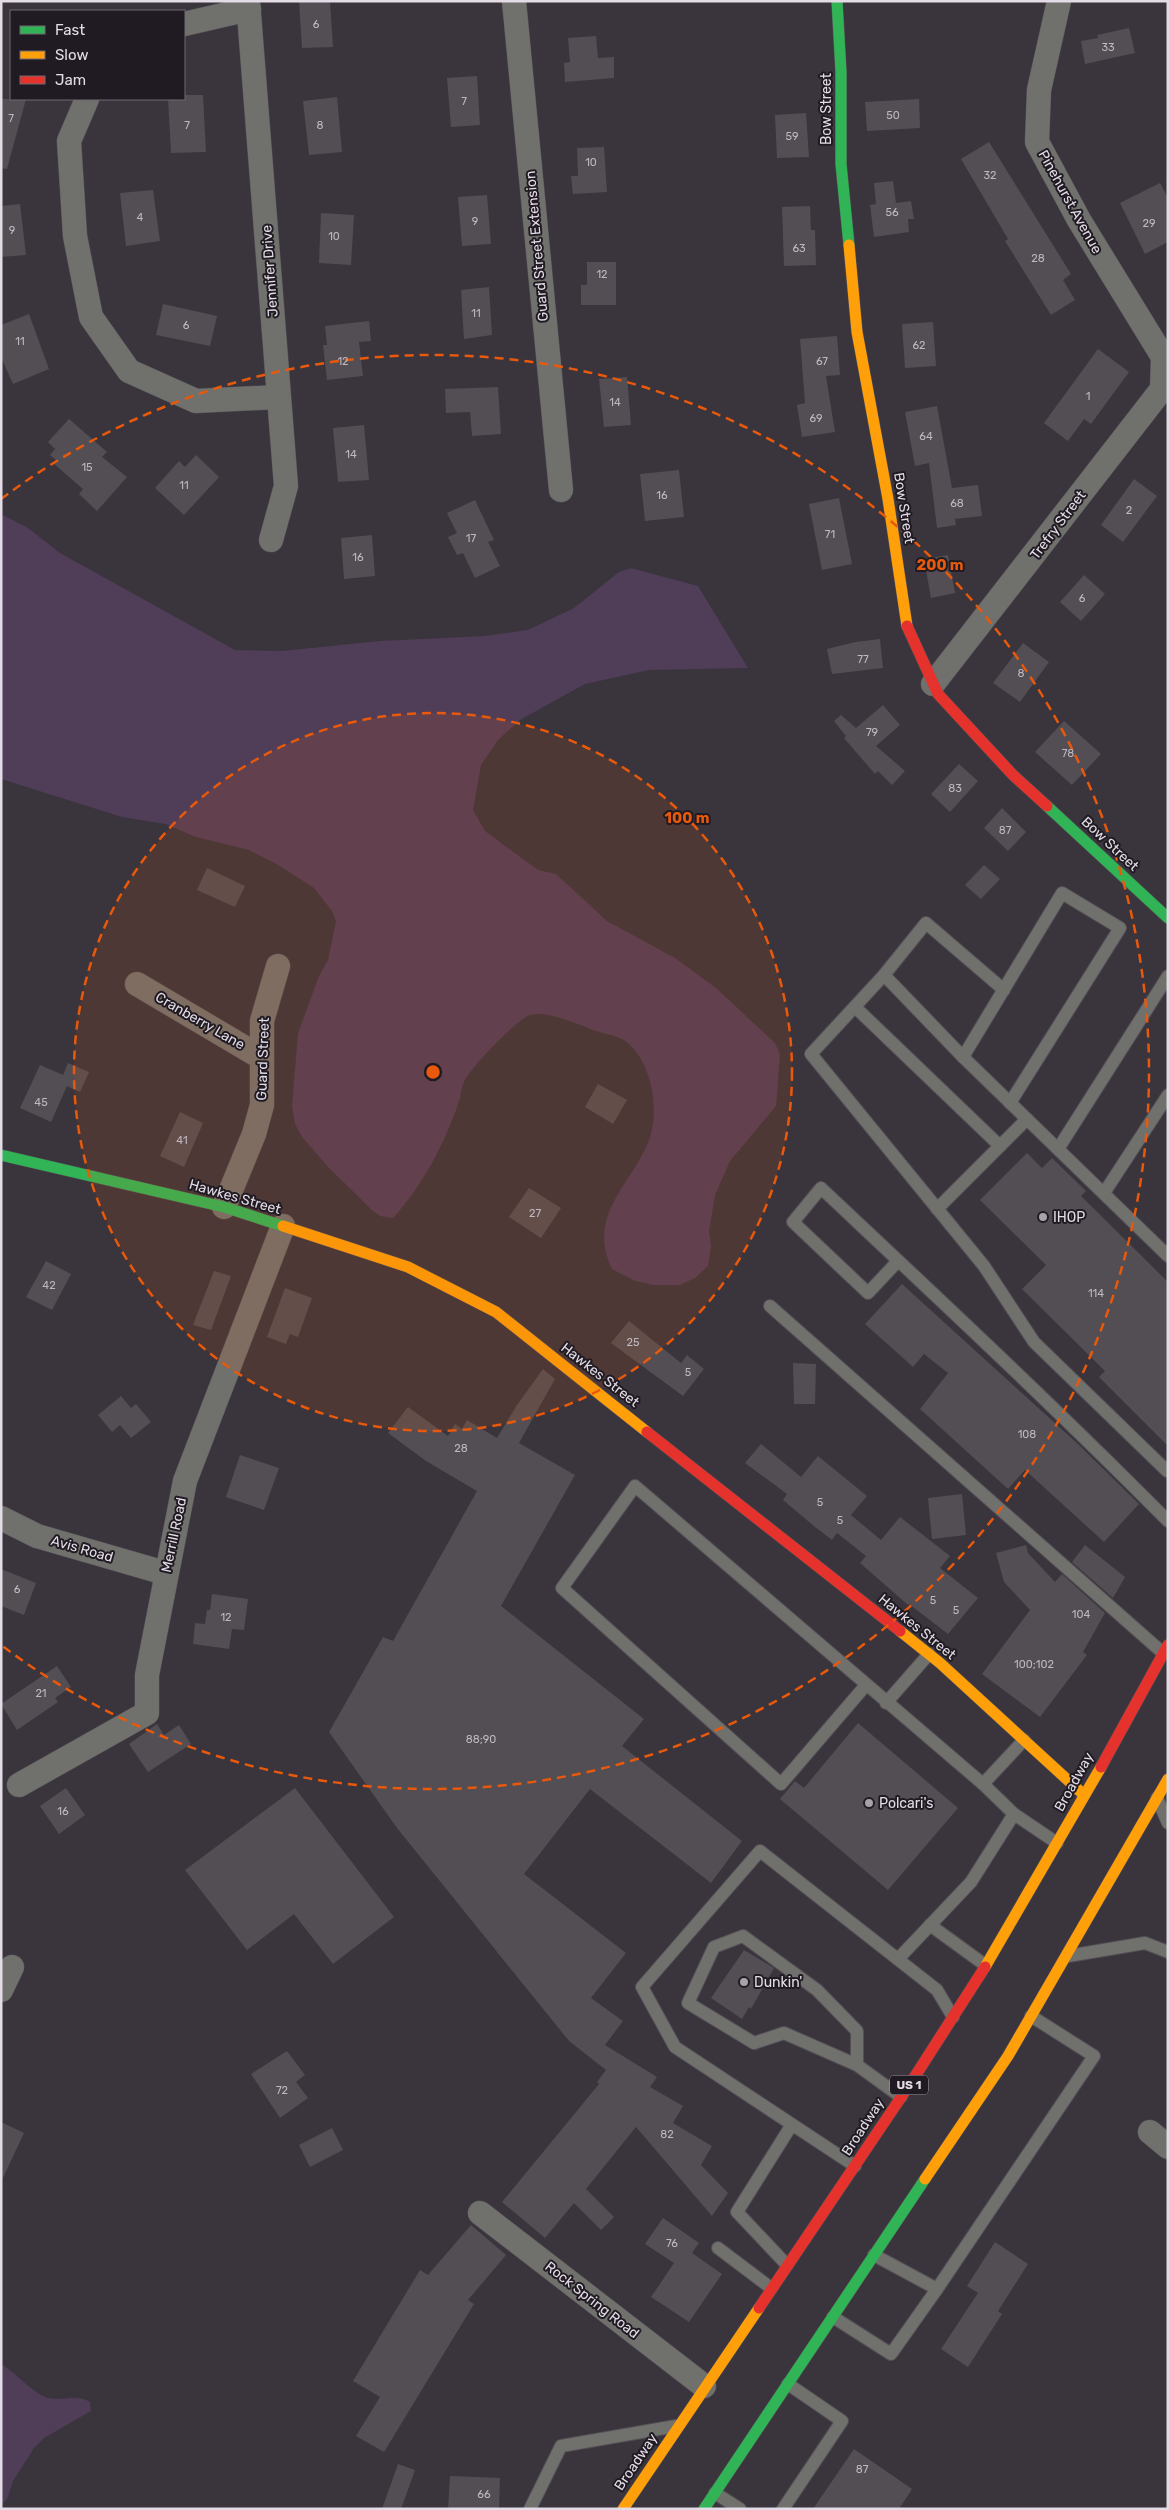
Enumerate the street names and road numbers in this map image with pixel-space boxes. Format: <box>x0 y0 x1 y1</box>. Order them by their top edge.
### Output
street label: Bow Street <box>818 72 835 145</box>
street label: Pinehurst Avenue <box>1035 147 1106 257</box>
street label: Guard Street Extension <box>522 170 552 322</box>
street label: Jennifer Drive <box>258 224 282 318</box>
street label: Bow Street <box>890 471 918 545</box>
street label: Trefry Street <box>1027 487 1090 563</box>
street label: Bow Street <box>1078 813 1143 875</box>
street label: Cranberry Lane <box>152 989 248 1054</box>
street label: Guard Street <box>253 1017 273 1101</box>
street label: Hawkes Street <box>187 1176 283 1218</box>
street label: Hawkes Street <box>557 1339 643 1411</box>
street label: Merrill Road <box>158 1496 190 1574</box>
street label: Avis Road <box>49 1532 115 1566</box>
street label: Hawkes Street <box>875 1591 960 1664</box>
street label: Broadway <box>1051 1749 1097 1815</box>
road number: US 1 <box>890 2076 928 2094</box>
street label: Broadway <box>838 2095 888 2159</box>
street label: Rock Spring Road <box>542 2258 642 2342</box>
street label: Broadway <box>611 2430 661 2494</box>

